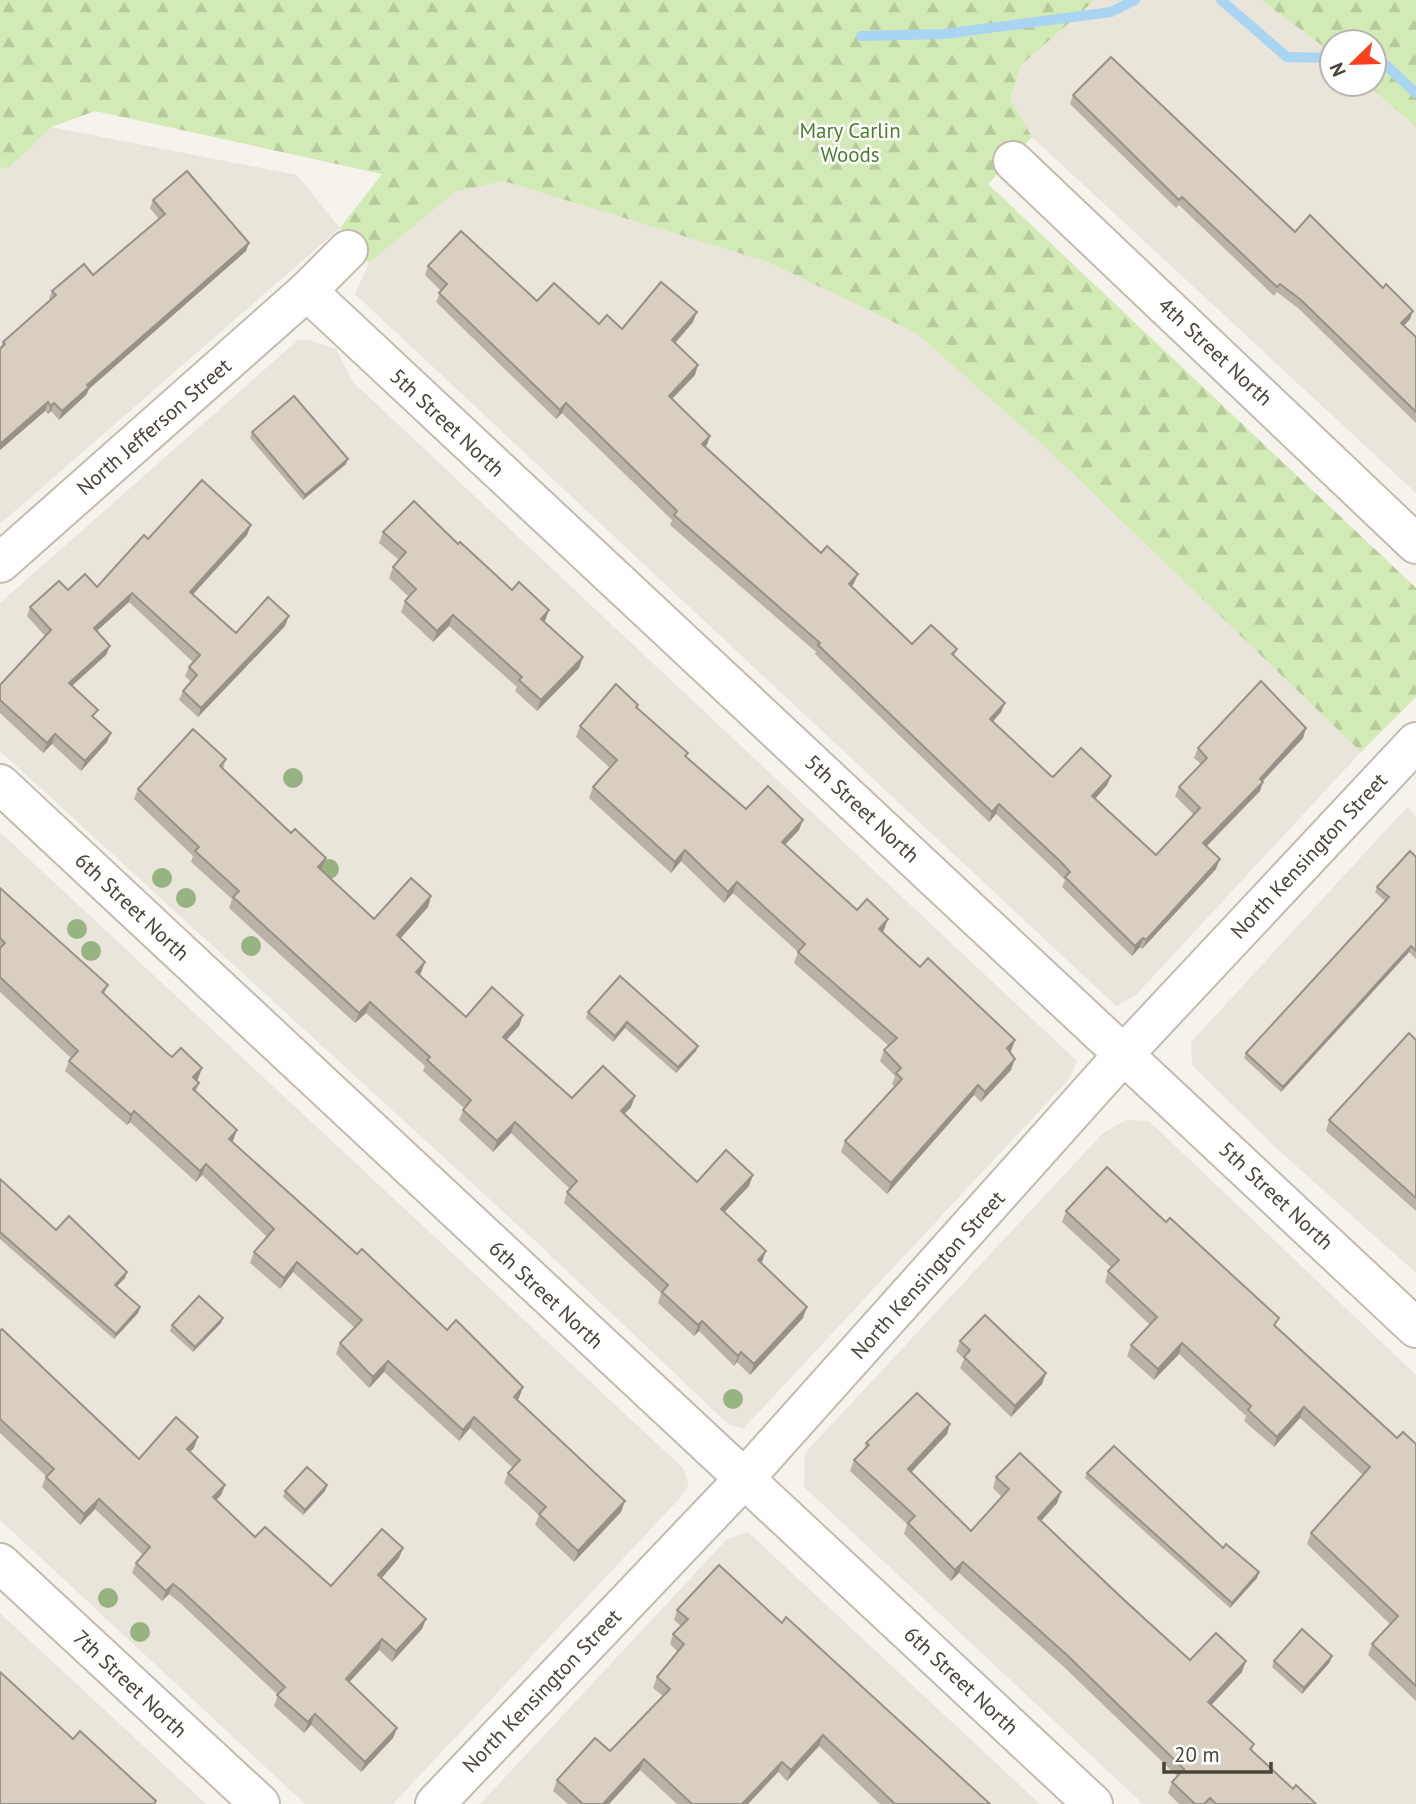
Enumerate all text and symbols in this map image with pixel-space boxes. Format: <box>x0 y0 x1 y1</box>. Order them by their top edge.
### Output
north arrow <box>1318 28 1388 98</box>
text: N <box>1324 59 1351 80</box>
park label: Mary Carlin Woods <box>799 117 901 168</box>
street label: 4th Street North <box>1152 292 1278 412</box>
street label: North Jefferson Street <box>71 352 236 501</box>
street label: 5th Street North <box>384 363 510 483</box>
street label: 5th Street North <box>799 749 925 869</box>
street label: North Kensington Street <box>1225 767 1393 944</box>
street label: 6th Street North <box>69 847 195 967</box>
street label: 5th Street North <box>1213 1136 1339 1256</box>
street label: North Kensington Street <box>845 1185 1010 1364</box>
street label: 6th Street North <box>483 1235 609 1355</box>
street label: North Kensington Street <box>456 1603 627 1778</box>
street label: 6th Street North <box>898 1621 1024 1741</box>
street label: 7th Street North <box>68 1624 193 1743</box>
scale bar <box>1164 1730 1271 1774</box>
text: 20 m <box>1174 1741 1220 1768</box>

